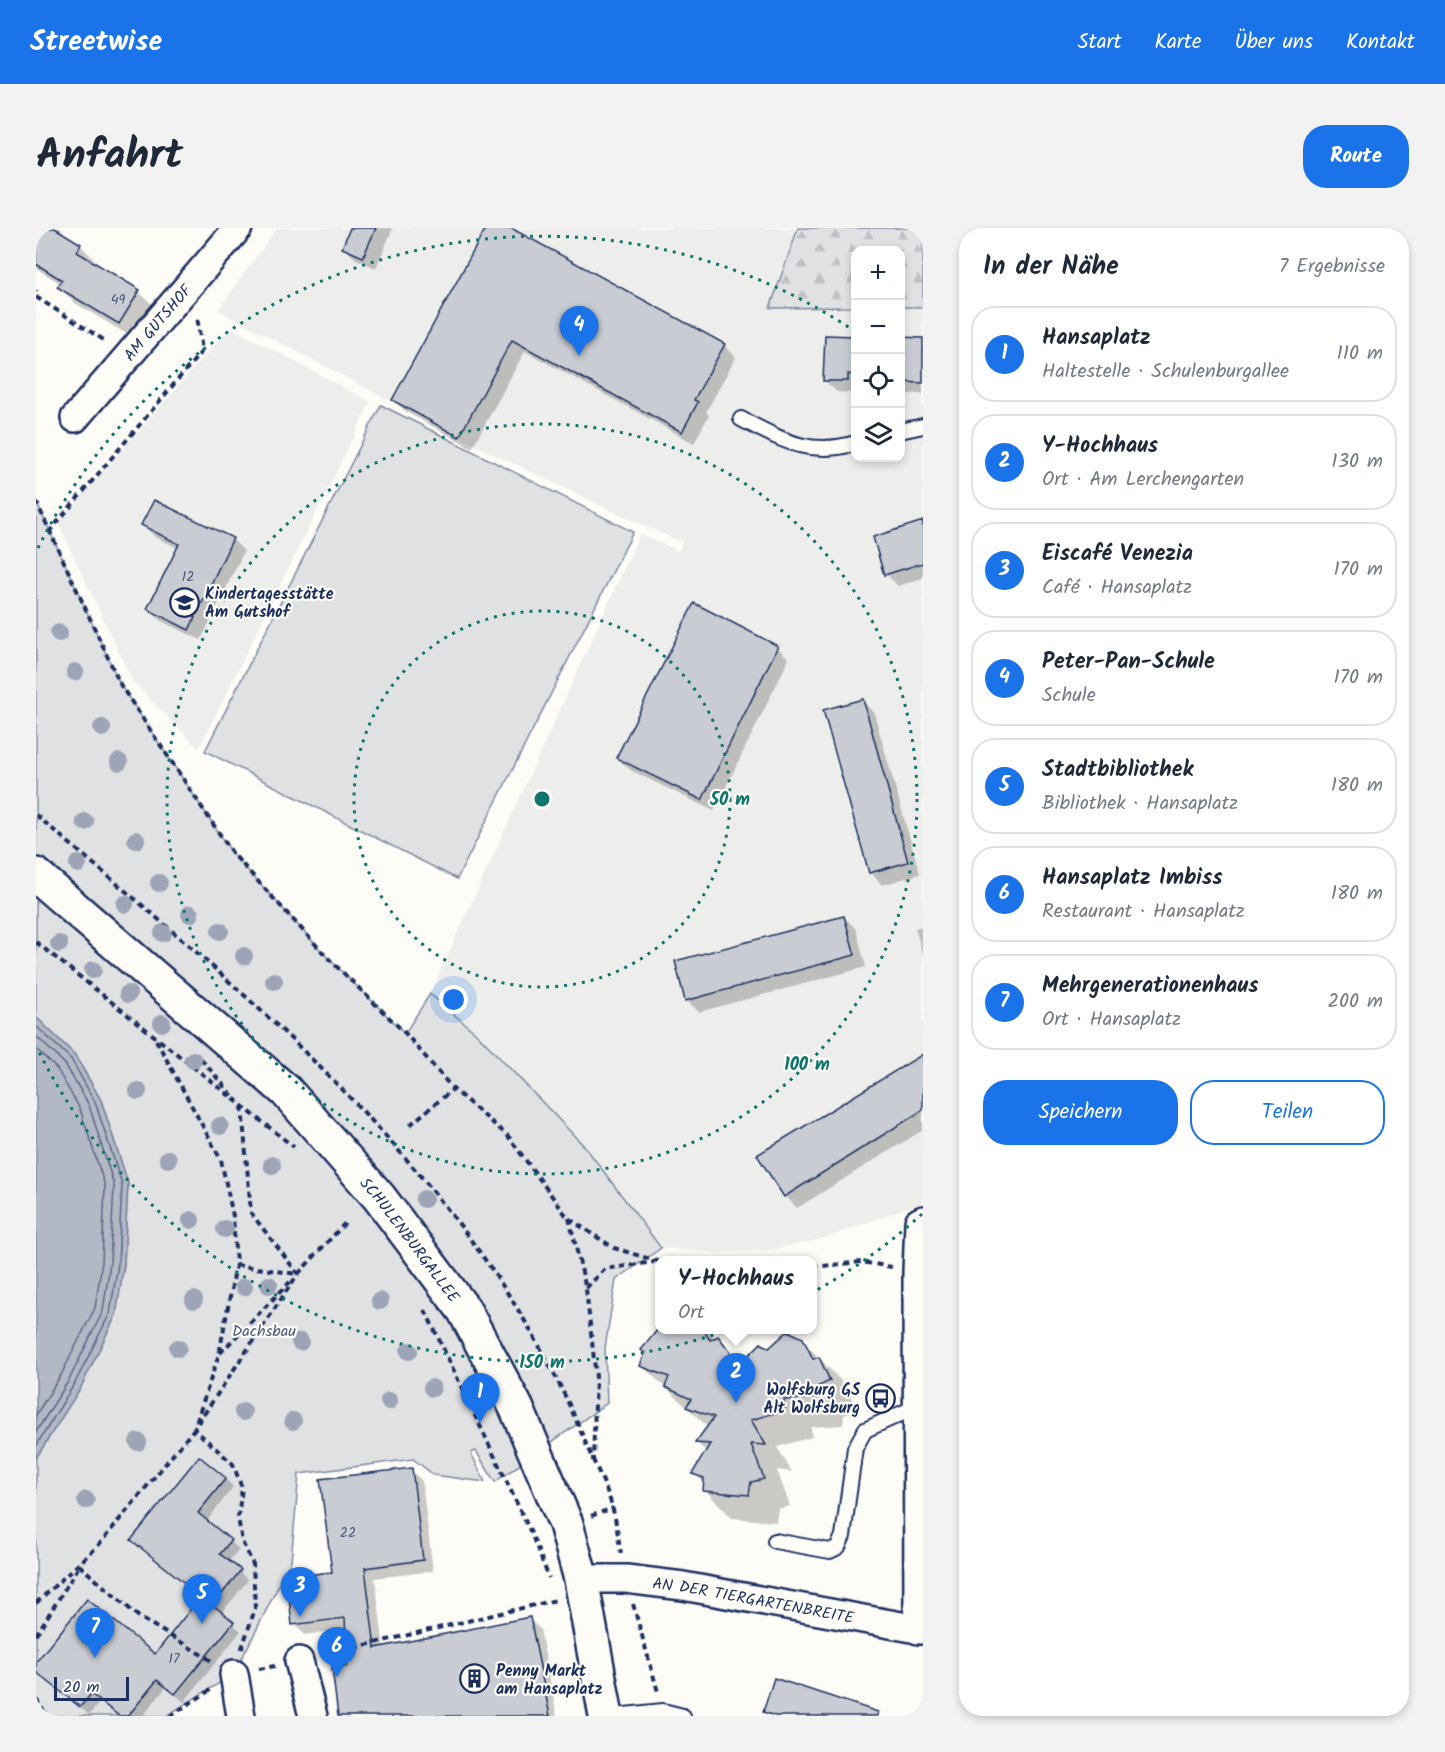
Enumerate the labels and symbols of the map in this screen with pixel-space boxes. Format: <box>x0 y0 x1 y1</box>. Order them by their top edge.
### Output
street label: AM GUTSHOF <box>118 278 199 367</box>
house number: 49 <box>111 289 125 311</box>
pin: 4 <box>560 306 598 356</box>
house number: 12 <box>182 566 194 588</box>
place label: Kindertagesstätte Am Gutshof <box>205 582 334 625</box>
school or university icon: Kindertagesstätte Am Gutshof <box>168 586 200 618</box>
text: 50 m <box>709 786 750 815</box>
centre of rings <box>532 789 552 809</box>
your location <box>439 985 468 1014</box>
text: 100 m <box>784 1051 830 1080</box>
street label: SCHULENBURGALLEE <box>353 1172 466 1309</box>
park label: Dachsbau <box>232 1319 296 1344</box>
text: 150 m <box>519 1349 565 1378</box>
pin: 2 <box>716 1354 756 1403</box>
pin: 1 <box>460 1374 500 1423</box>
place label: Wolfsburg GS Alt Wolfsburg <box>763 1378 860 1421</box>
bus stop icon: Wolfsburg GS Alt Wolfsburg <box>865 1382 897 1414</box>
house number: 22 <box>340 1522 356 1544</box>
pin: 3 <box>280 1568 320 1617</box>
street label: AN DER TIERGARTENBREITE <box>651 1571 856 1631</box>
pin: 5 <box>182 1574 222 1624</box>
pin: 7 <box>76 1608 114 1658</box>
pin: 6 <box>318 1628 356 1677</box>
house number: 17 <box>169 1648 180 1670</box>
place label: Penny Markt am Hansaplatz <box>496 1659 603 1702</box>
building icon: Penny Markt am Hansaplatz <box>459 1663 491 1695</box>
scale bar <box>54 1674 129 1702</box>

